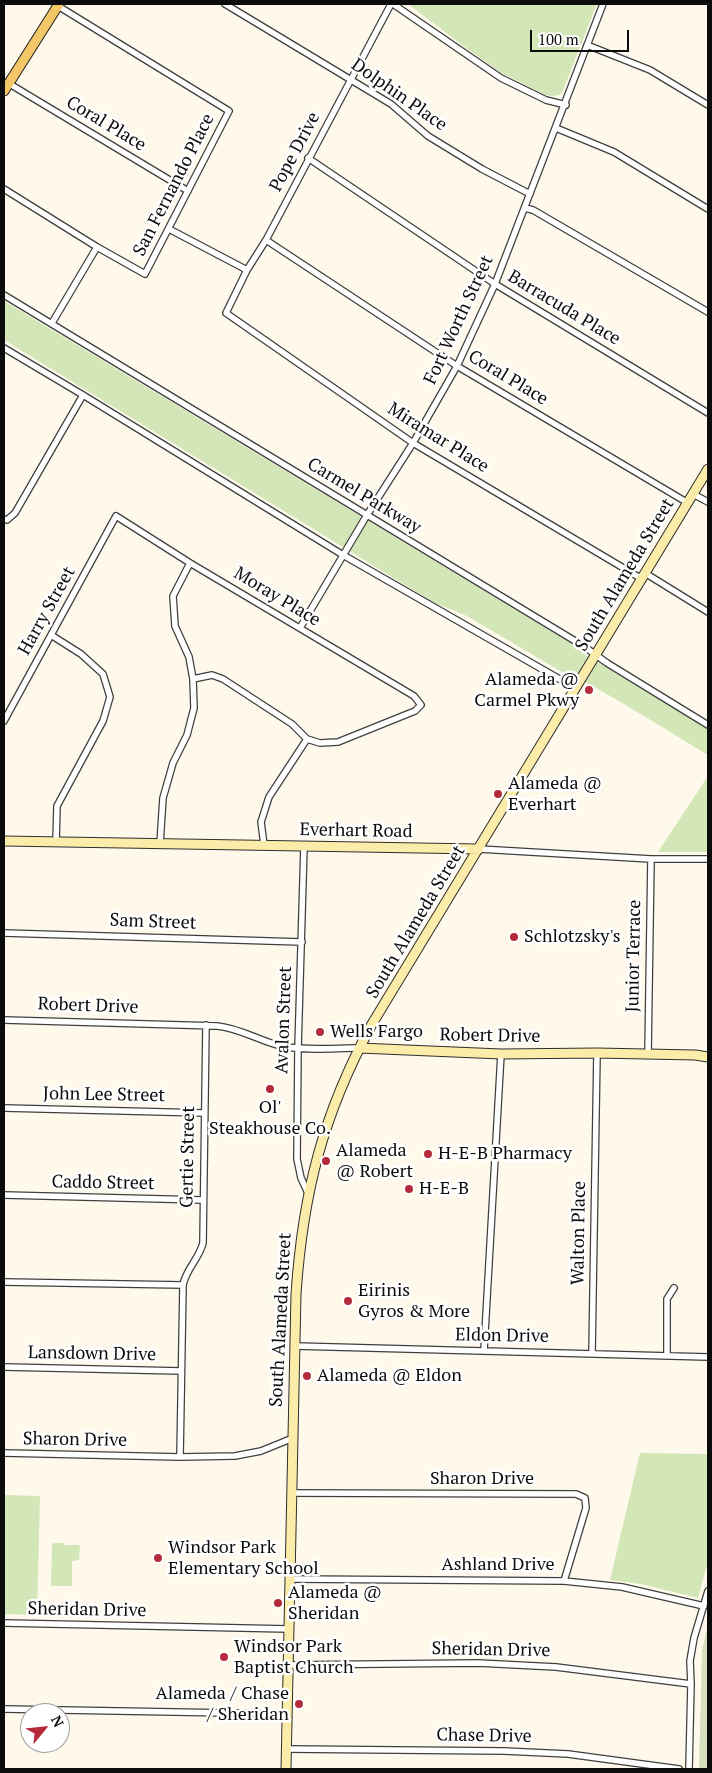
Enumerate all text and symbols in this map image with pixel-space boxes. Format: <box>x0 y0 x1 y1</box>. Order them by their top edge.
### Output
scale bar <box>532 20 631 52</box>
text: 100 m <box>538 29 579 49</box>
street label: Dolphin Place <box>347 54 451 136</box>
street label: Coral Place <box>62 92 150 156</box>
street label: Pope Drive <box>265 109 325 195</box>
street label: San Fernando Place <box>129 110 219 260</box>
street label: Fort Worth Street <box>420 252 498 388</box>
street label: Barracuda Place <box>504 266 624 350</box>
street label: Coral Place <box>464 346 552 410</box>
street label: Miramar Place <box>383 398 493 478</box>
street label: Carmel Parkway <box>303 453 425 539</box>
street label: South Alameda Street <box>571 495 679 655</box>
street label: Harry Street <box>14 563 80 659</box>
street label: Moray Place <box>230 563 324 631</box>
place label: Alameda @ Carmel Pkwy <box>474 669 579 712</box>
marker: Alameda @ Carmel Pkwy <box>583 684 595 696</box>
place label: Alameda @ Everhart <box>508 773 602 816</box>
marker: Alameda @ Everhart <box>492 788 504 800</box>
street label: Everhart Road <box>299 819 413 843</box>
street label: South Alameda Street <box>362 842 470 1002</box>
street label: Junior Terrace <box>622 899 646 1013</box>
street label: Sam Street <box>109 910 197 934</box>
place label: Schlotzsky's <box>524 926 621 948</box>
marker: Schlotzsky's <box>508 931 520 943</box>
street label: Avalon Street <box>271 966 297 1074</box>
street label: Robert Drive <box>37 993 139 1019</box>
place label: Wells Fargo <box>330 1021 423 1043</box>
street label: Robert Drive <box>439 1024 541 1048</box>
marker: Wells Fargo <box>314 1026 326 1038</box>
street label: John Lee Street <box>43 1083 165 1107</box>
marker: Ol' Steakhouse Co. <box>264 1083 276 1095</box>
place label: Ol' Steakhouse Co. <box>209 1097 331 1140</box>
street label: Gertie Street <box>176 1106 200 1208</box>
place label: Alameda @ Robert <box>336 1140 413 1182</box>
place label: H-E-B Pharmacy <box>438 1143 572 1165</box>
marker: H-E-B Pharmacy <box>422 1148 434 1160</box>
marker: Alameda @ Robert <box>320 1155 332 1167</box>
street label: Caddo Street <box>51 1171 155 1195</box>
place label: H-E-B <box>419 1178 469 1200</box>
street label: Walton Place <box>567 1181 591 1285</box>
marker: H-E-B <box>403 1183 415 1195</box>
street label: South Alameda Street <box>266 1232 296 1408</box>
place label: Eirinis Gyros & More <box>358 1280 470 1322</box>
marker: Eirinis Gyros & More <box>342 1295 354 1307</box>
street label: Eldon Drive <box>455 1324 549 1348</box>
street label: Lansdown Drive <box>28 1342 156 1366</box>
place label: Alameda @ Eldon <box>317 1365 462 1387</box>
marker: Alameda @ Eldon <box>301 1370 313 1382</box>
street label: Sharon Drive <box>23 1428 127 1452</box>
street label: Sharon Drive <box>430 1468 534 1490</box>
place label: Windsor Park Elementary School <box>168 1537 319 1580</box>
marker: Windsor Park Elementary School <box>152 1552 164 1564</box>
street label: Ashland Drive <box>441 1554 555 1576</box>
place label: Alameda @ Sheridan <box>288 1582 382 1625</box>
marker: Alameda @ Sheridan <box>272 1597 284 1609</box>
street label: Sheridan Drive <box>27 1598 147 1622</box>
place label: Windsor Park Baptist Church <box>234 1636 353 1678</box>
street label: Sheridan Drive <box>431 1638 551 1662</box>
marker: Windsor Park Baptist Church <box>218 1651 230 1663</box>
place label: Alameda / Chase / Sheridan <box>155 1683 289 1726</box>
marker: Alameda / Chase / Sheridan <box>293 1698 305 1710</box>
north arrow <box>20 1703 70 1753</box>
text: N <box>47 1712 69 1730</box>
street label: Chase Drive <box>436 1724 532 1748</box>

